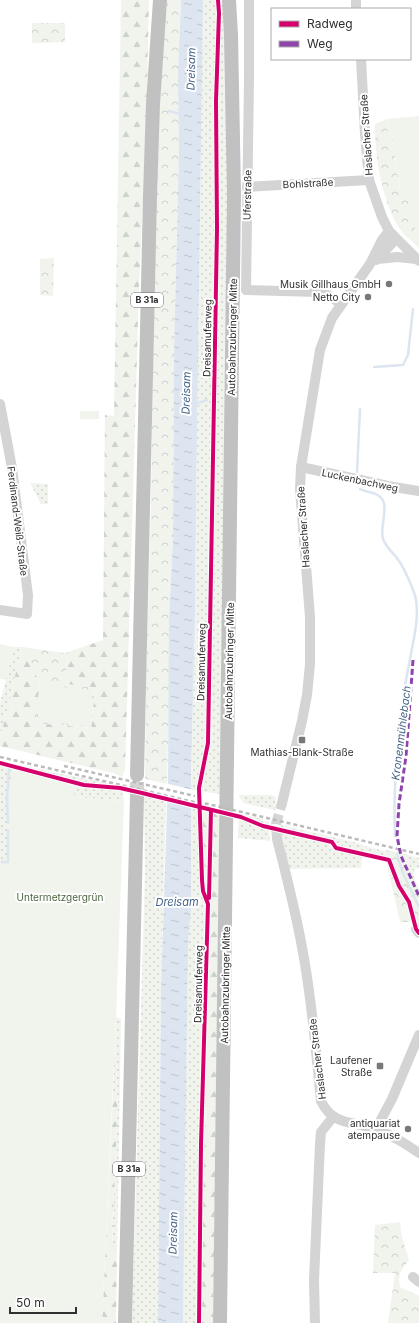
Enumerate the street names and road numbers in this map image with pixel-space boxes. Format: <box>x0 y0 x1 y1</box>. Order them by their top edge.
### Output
street label: Haslacher Straße <box>357 94 375 176</box>
street label: Uferstraße <box>241 170 253 220</box>
street label: Bohlstraße <box>282 176 334 190</box>
street label: Autobahnzubringer Mitte <box>225 278 239 396</box>
road number: B 31a <box>131 293 163 307</box>
street label: Dreisamuferweg <box>200 299 214 377</box>
street label: Ferdinand-Weiß-Straße <box>5 465 31 577</box>
street label: Luckenbachweg <box>321 466 399 494</box>
street label: Haslacher Straße <box>294 486 312 568</box>
street label: Autobahnzubringer Mitte <box>222 602 236 720</box>
street label: Dreisamuferweg <box>194 623 208 701</box>
street label: Autobahnzubringer Mitte <box>218 926 232 1044</box>
street label: Dreisamuferweg <box>191 945 205 1023</box>
street label: Haslacher Straße <box>306 1018 328 1100</box>
road number: B 31a <box>113 1162 145 1176</box>

